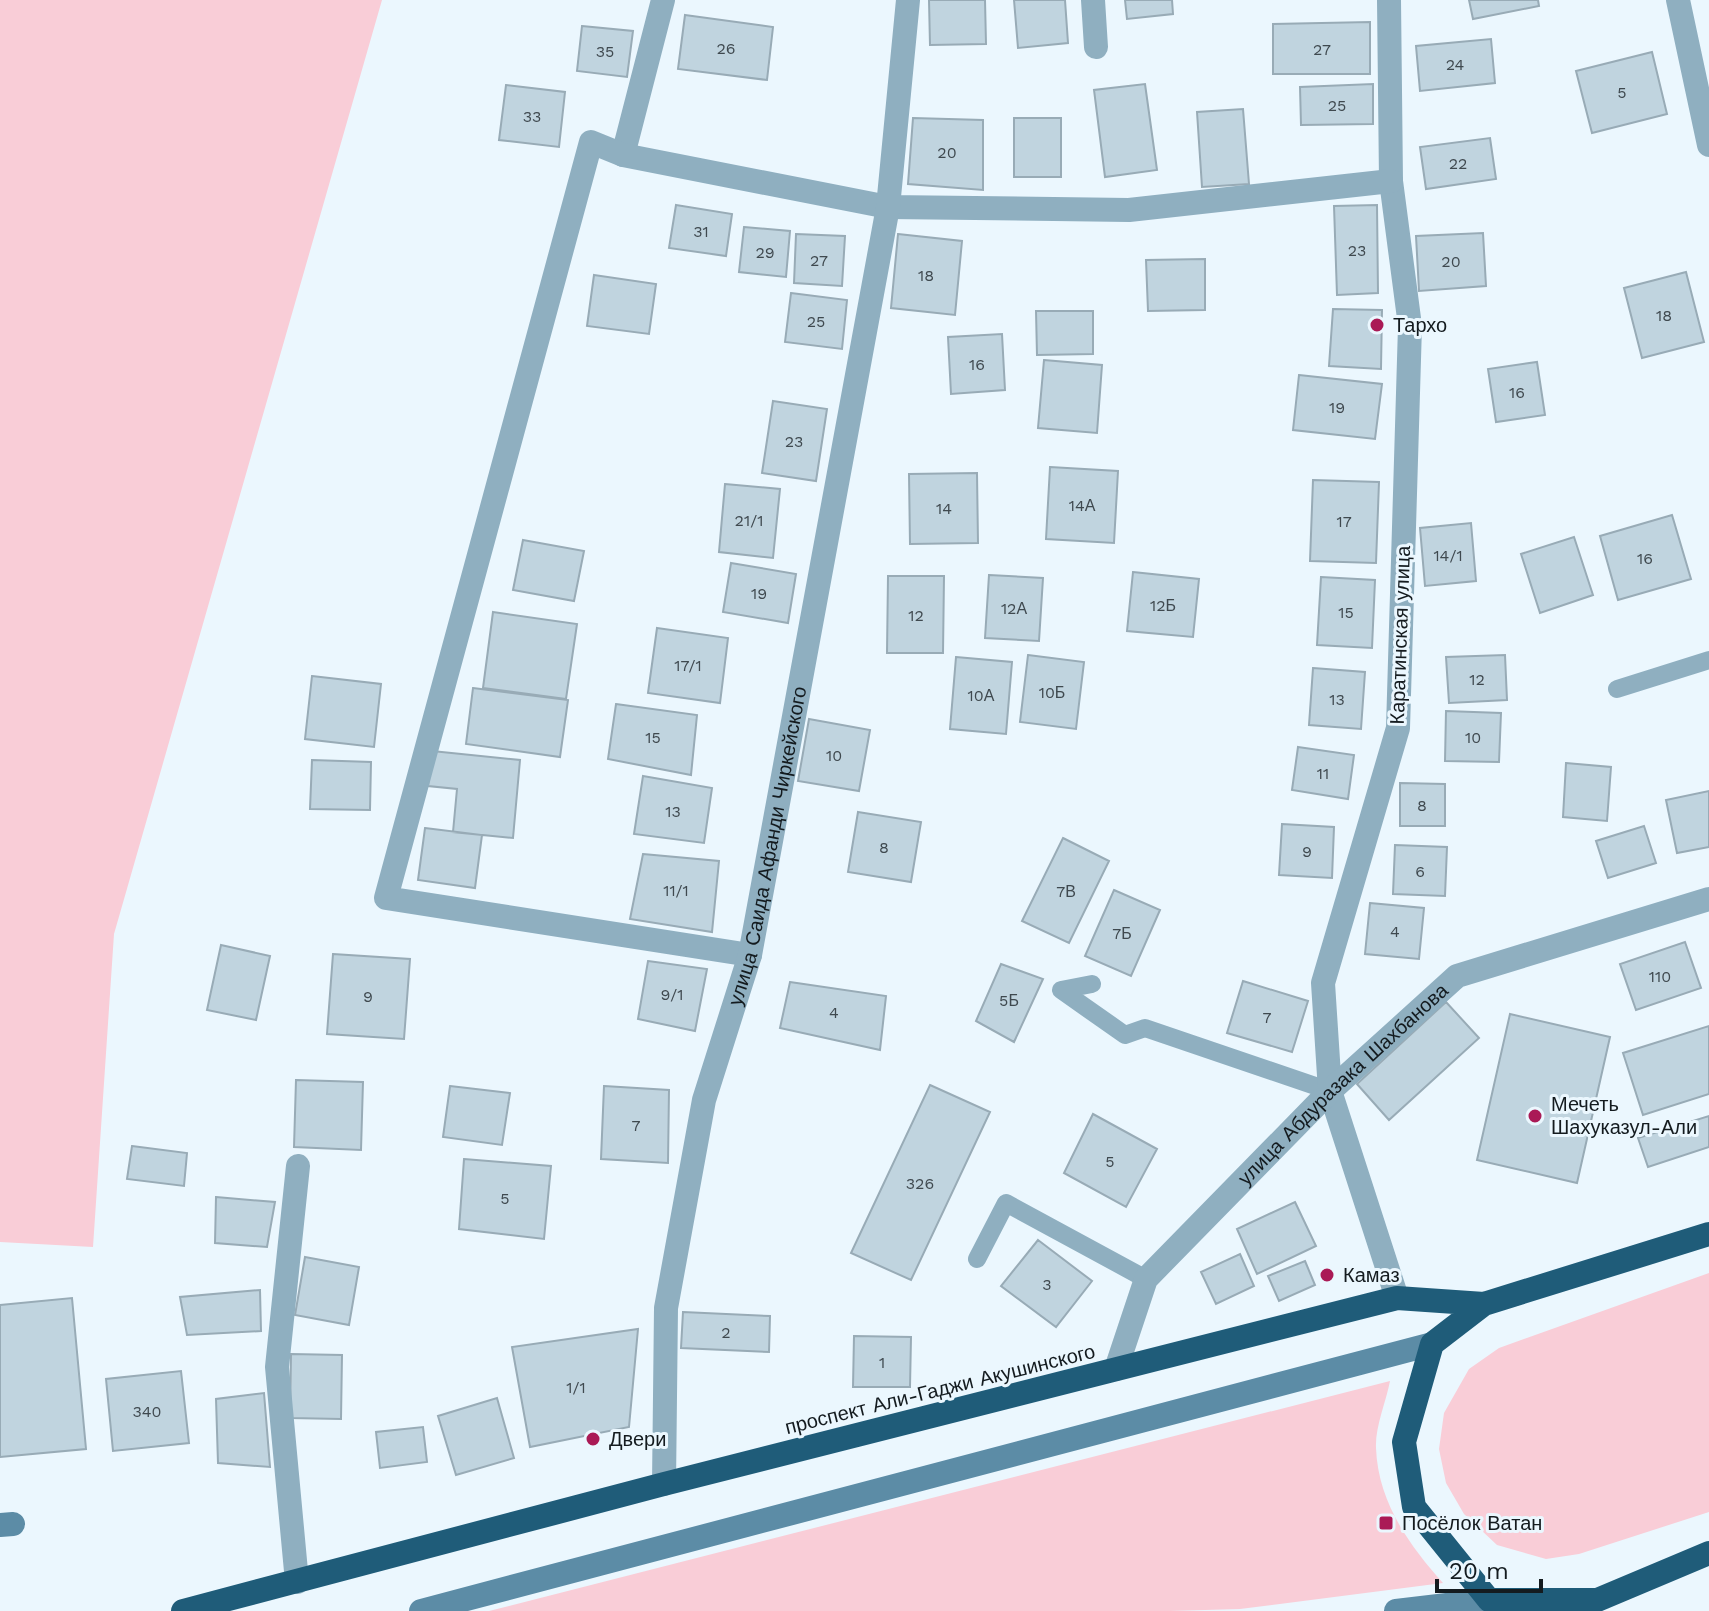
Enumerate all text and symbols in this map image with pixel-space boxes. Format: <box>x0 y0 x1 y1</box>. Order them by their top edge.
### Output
house number: 26 <box>716 39 736 58</box>
house number: 27 <box>1313 40 1331 59</box>
house number: 35 <box>596 42 614 61</box>
house number: 24 <box>1446 55 1465 74</box>
house number: 5 <box>1617 83 1627 102</box>
house number: 25 <box>1328 96 1346 115</box>
house number: 33 <box>523 107 541 126</box>
house number: 20 <box>937 143 957 162</box>
house number: 22 <box>1449 154 1467 173</box>
house number: 31 <box>693 222 709 241</box>
house number: 23 <box>1348 241 1366 260</box>
house number: 29 <box>755 243 775 262</box>
house number: 27 <box>810 251 828 270</box>
house number: 20 <box>1441 252 1461 271</box>
house number: 18 <box>918 266 934 285</box>
house number: 18 <box>1656 306 1672 325</box>
house number: 25 <box>807 312 825 331</box>
place label: Тархо <box>1393 313 1447 337</box>
marker: Тархо <box>1368 316 1386 334</box>
house number: 16 <box>969 355 985 374</box>
house number: 16 <box>1509 383 1525 402</box>
house number: 19 <box>1329 398 1345 417</box>
house number: 23 <box>785 432 803 451</box>
house number: 14А <box>1069 496 1096 515</box>
house number: 14 <box>936 499 952 518</box>
house number: 21/1 <box>735 511 763 530</box>
house number: 17 <box>1336 512 1352 531</box>
street label: Каратинская улица <box>1385 544 1415 725</box>
house number: 14/1 <box>1433 546 1463 565</box>
house number: 16 <box>1637 549 1653 568</box>
house number: 19 <box>751 584 767 603</box>
house number: 12Б <box>1150 596 1176 615</box>
house number: 12А <box>1001 599 1027 618</box>
house number: 15 <box>1338 603 1354 622</box>
house number: 12 <box>908 606 924 625</box>
house number: 17/1 <box>674 656 702 675</box>
house number: 12 <box>1469 670 1485 689</box>
house number: 10Б <box>1039 683 1065 702</box>
street label: улица Саида Афанди Чиркейского <box>723 684 811 1008</box>
house number: 10А <box>968 686 995 705</box>
house number: 13 <box>1329 690 1345 709</box>
house number: 15 <box>645 728 661 747</box>
house number: 10 <box>1465 728 1481 747</box>
house number: 10 <box>826 746 842 765</box>
house number: 11 <box>1317 764 1329 783</box>
house number: 8 <box>1417 796 1427 815</box>
house number: 13 <box>665 802 681 821</box>
house number: 8 <box>879 838 889 857</box>
house number: 9 <box>1302 842 1312 861</box>
house number: 6 <box>1415 862 1425 881</box>
house number: 11/1 <box>663 881 689 900</box>
house number: 7В <box>1056 882 1076 901</box>
house number: 4 <box>1390 922 1400 941</box>
house number: 7Б <box>1112 924 1132 943</box>
house number: 110 <box>1649 967 1671 986</box>
street label: улица Абдуразака Шахбанова <box>1233 978 1454 1190</box>
house number: 9/1 <box>661 985 683 1004</box>
house number: 9 <box>363 987 373 1006</box>
house number: 5Б <box>999 991 1019 1010</box>
house number: 4 <box>829 1003 839 1022</box>
house number: 7 <box>1263 1008 1272 1027</box>
place label: Мечеть Шахуказул-Али <box>1551 1092 1697 1139</box>
marker: Мечеть Шахуказул-Али <box>1526 1107 1544 1125</box>
house number: 7 <box>632 1116 641 1135</box>
house number: 5 <box>1105 1152 1115 1171</box>
house number: 326 <box>906 1174 934 1193</box>
house number: 5 <box>500 1189 510 1208</box>
place label: Камаз <box>1343 1263 1400 1287</box>
marker: Камаз <box>1318 1266 1336 1284</box>
house number: 3 <box>1042 1275 1052 1294</box>
house number: 2 <box>721 1323 731 1342</box>
street label: проспект Али-Гаджи Акушинского <box>782 1339 1098 1439</box>
house number: 1 <box>879 1353 885 1372</box>
house number: 1/1 <box>566 1378 586 1397</box>
house number: 340 <box>132 1402 162 1421</box>
place label: Двери <box>609 1427 666 1451</box>
marker: Двери <box>584 1430 602 1448</box>
place label: Посёлок Ватан <box>1402 1511 1542 1535</box>
marker: Посёлок Ватан <box>1377 1514 1395 1532</box>
scale bar <box>1437 1543 1541 1593</box>
text: 20 m <box>1449 1557 1509 1585</box>

